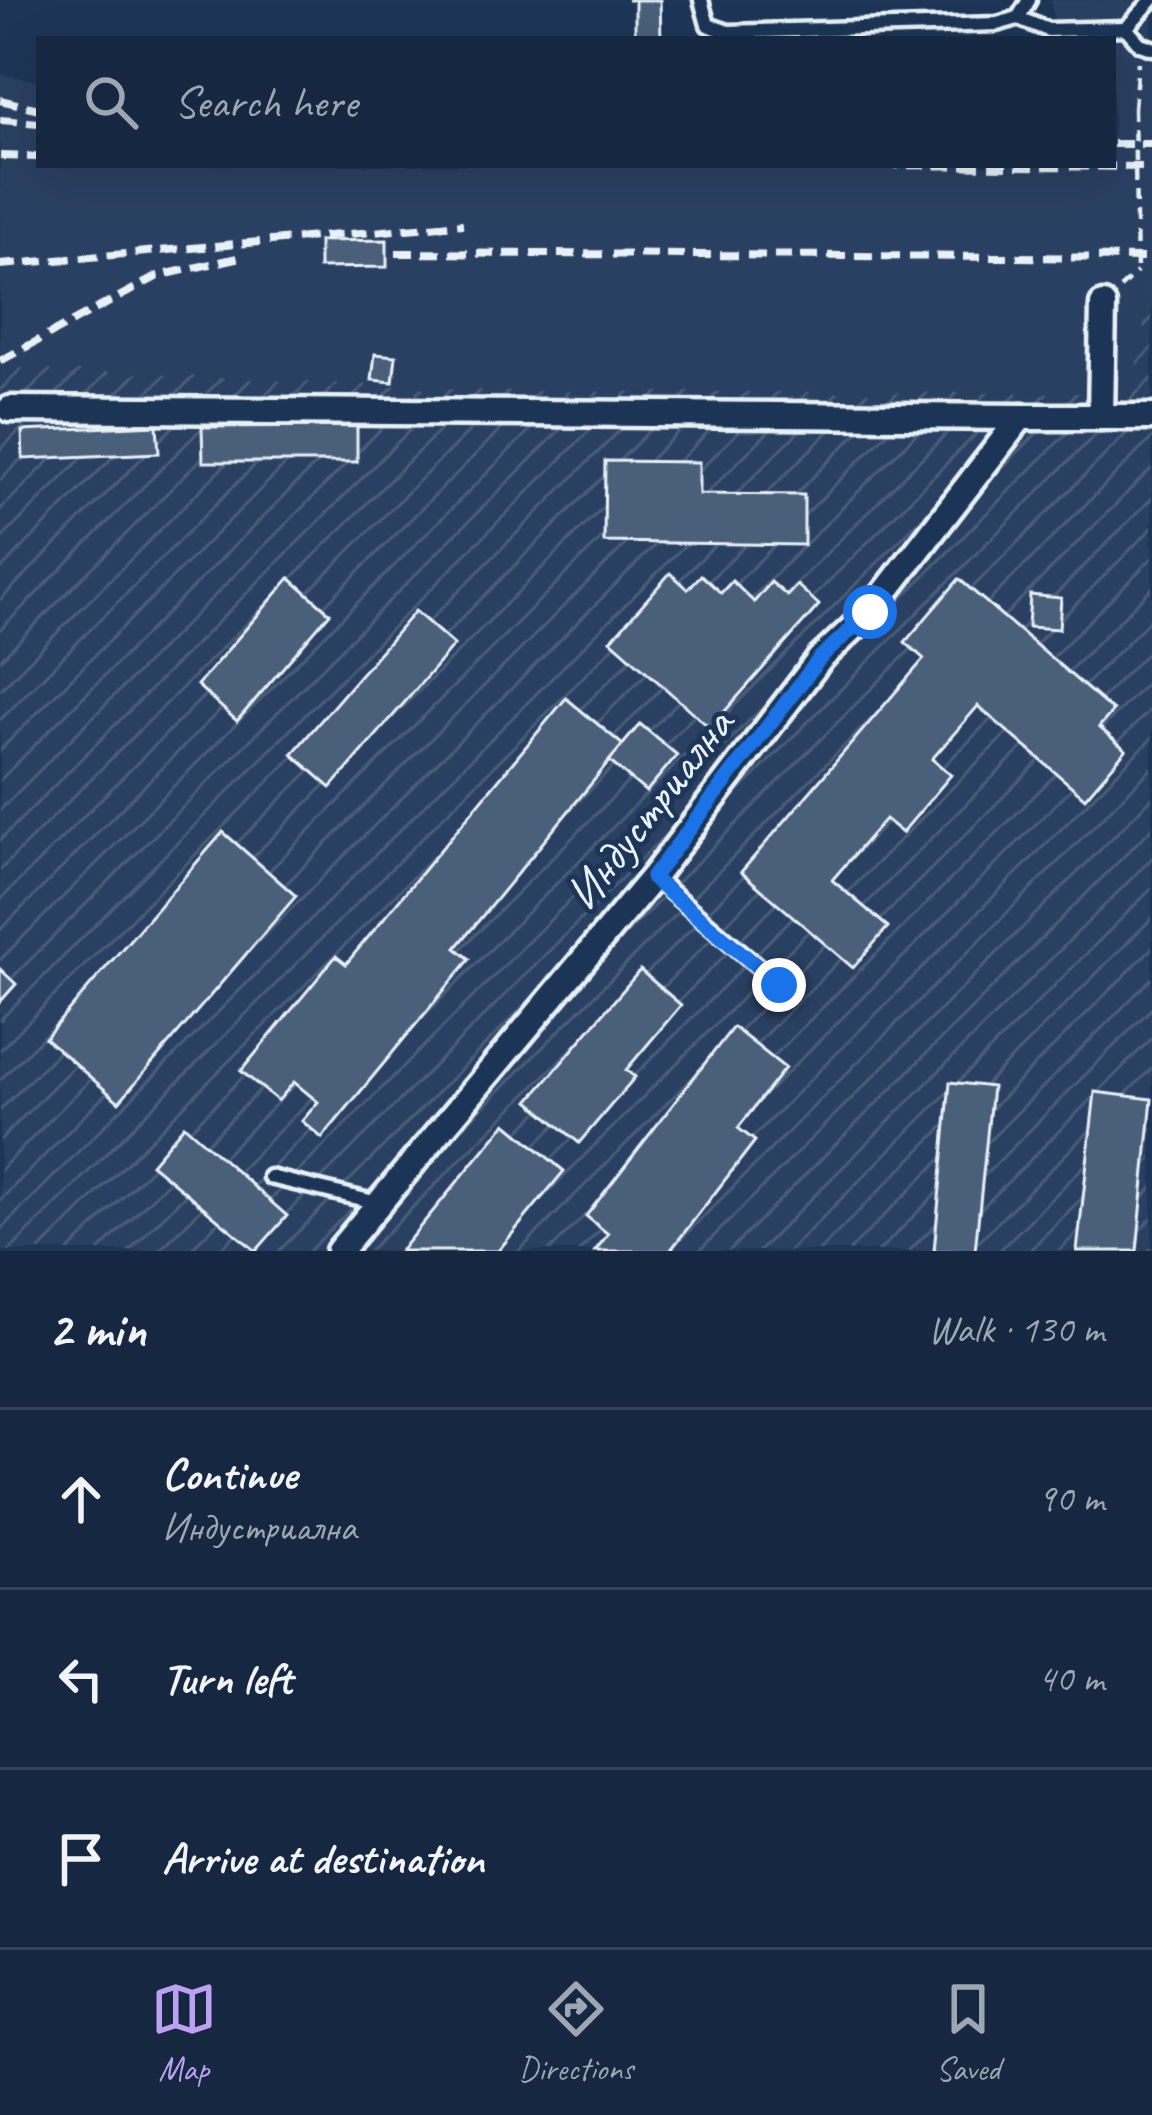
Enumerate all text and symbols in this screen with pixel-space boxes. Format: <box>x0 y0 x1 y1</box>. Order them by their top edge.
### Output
search box <box>36 36 1116 168</box>
icon: search <box>78 69 144 135</box>
text: Search here <box>174 74 357 131</box>
route start <box>843 585 897 639</box>
street label: Индустриална <box>552 694 748 922</box>
route end <box>752 958 806 1012</box>
text: 2 min <box>48 1297 146 1361</box>
text: Walk · 130 m <box>928 1305 1104 1354</box>
text: Continue <box>162 1446 296 1503</box>
icon: ahead <box>48 1466 114 1532</box>
text: 90 m <box>1038 1474 1104 1523</box>
text: Индустриална <box>162 1503 357 1552</box>
icon: left <box>48 1646 114 1712</box>
text: Turn left <box>162 1650 292 1707</box>
text: 40 m <box>1038 1654 1104 1703</box>
icon: arrive <box>48 1826 114 1892</box>
text: Arrive at destination <box>162 1830 484 1887</box>
tab: Map <box>151 1976 217 2090</box>
tab: Directions <box>519 1976 633 2090</box>
tab: Saved <box>935 1976 1001 2090</box>

